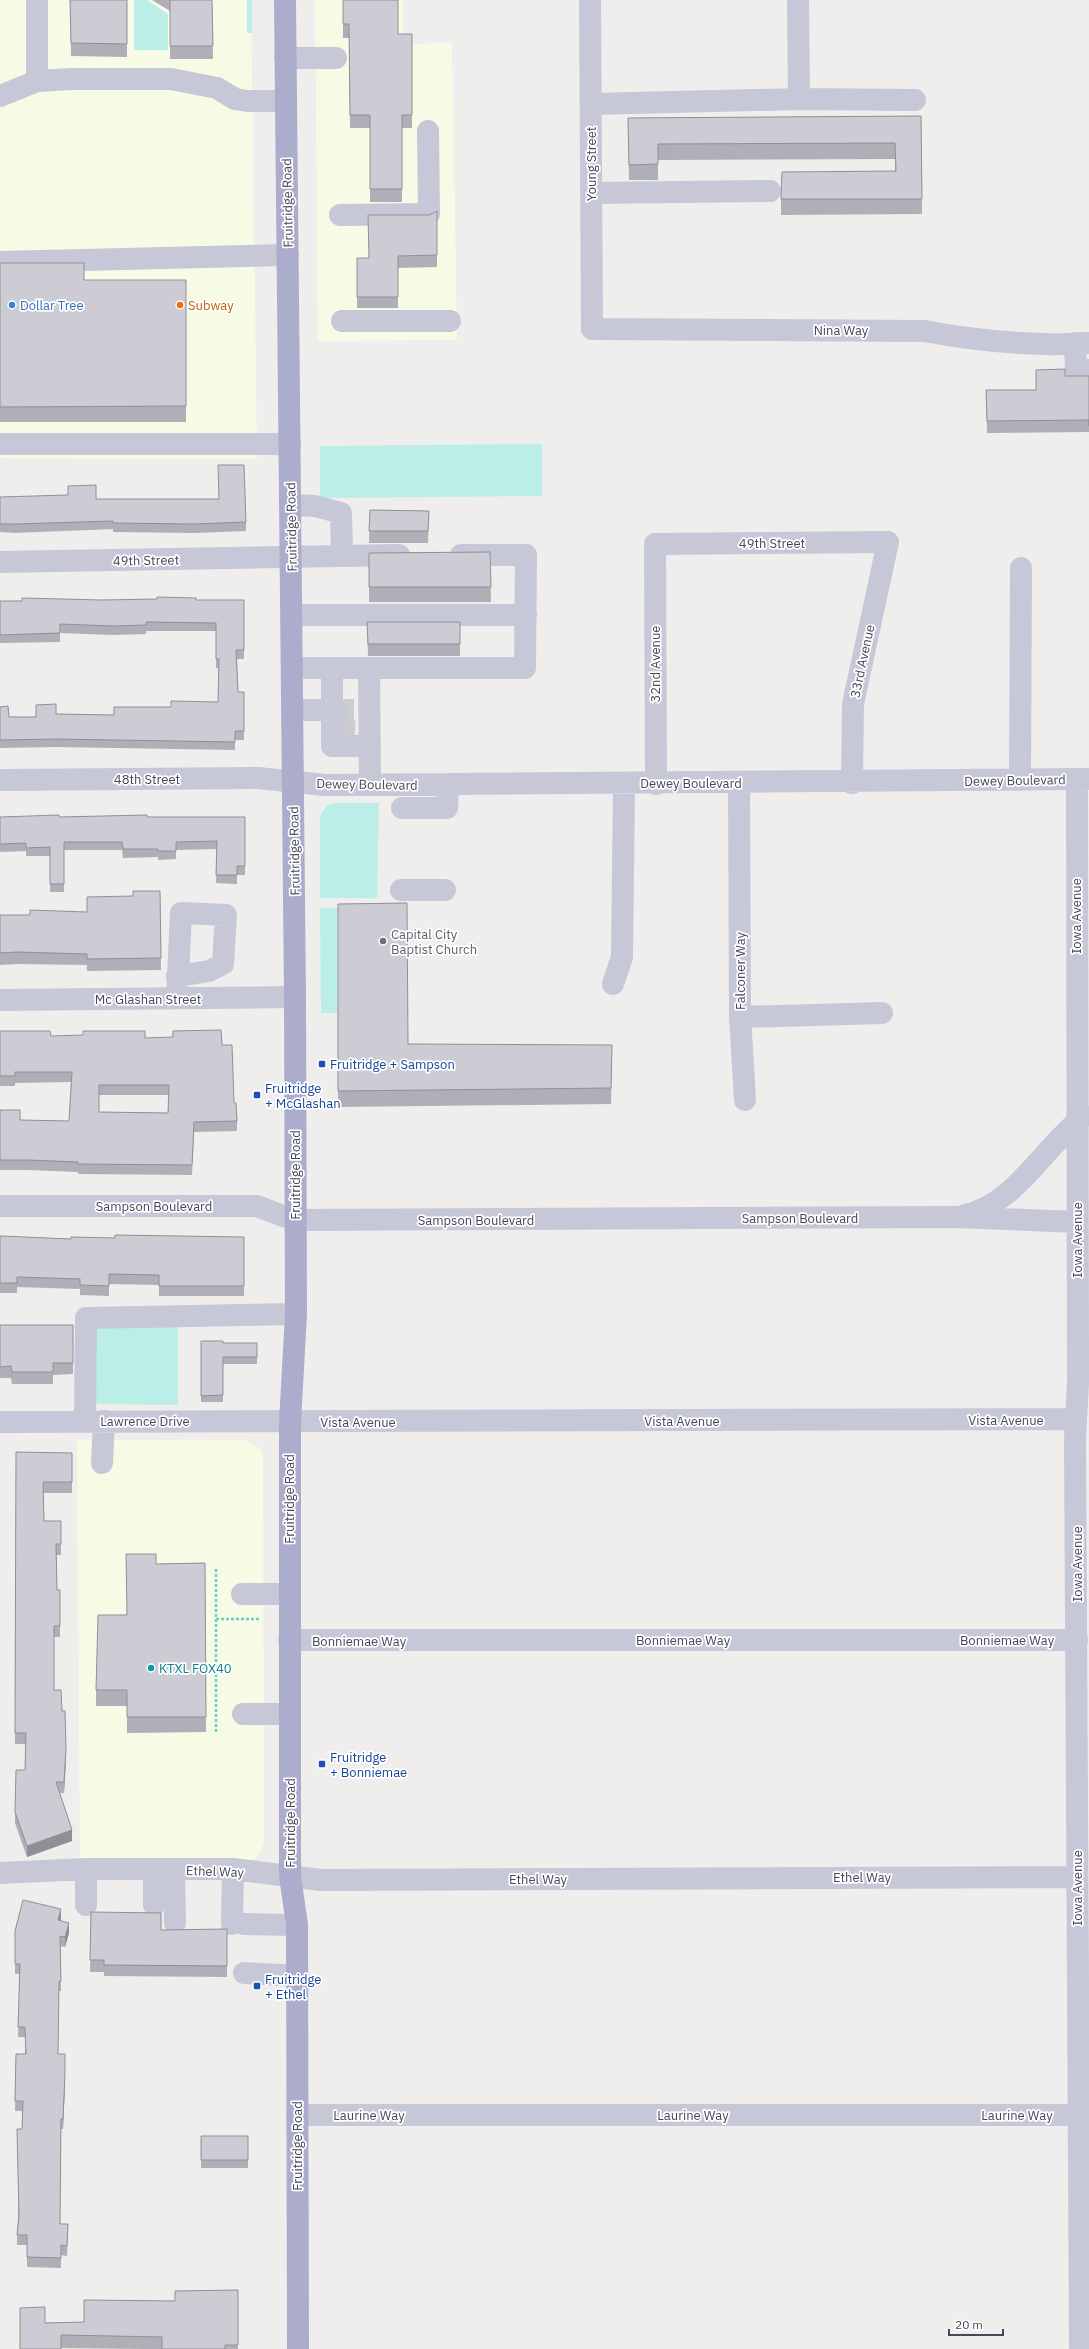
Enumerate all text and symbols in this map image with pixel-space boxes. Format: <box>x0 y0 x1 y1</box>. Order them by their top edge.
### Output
street label: Young Street <box>583 127 600 201</box>
street label: Fruitridge Road <box>278 158 297 248</box>
place label: Dollar Tree <box>20 297 84 314</box>
place label: Subway <box>188 297 234 314</box>
marker: Dollar Tree <box>7 300 17 310</box>
marker: Subway <box>175 300 185 310</box>
street label: Nina Way <box>814 322 869 339</box>
street label: Fruitridge Road <box>282 482 301 572</box>
street label: 49th Street <box>739 535 805 552</box>
street label: 49th Street <box>113 551 179 570</box>
street label: 33rd Avenue <box>846 623 879 699</box>
street label: 32nd Avenue <box>647 626 664 703</box>
street label: 48th Street <box>114 771 180 788</box>
street label: Dewey Boulevard <box>964 771 1066 790</box>
street label: Dewey Boulevard <box>316 775 418 794</box>
street label: Dewey Boulevard <box>640 775 742 792</box>
street label: Fruitridge Road <box>285 806 304 896</box>
street label: Iowa Avenue <box>1068 878 1085 954</box>
place label: Capital City Baptist Church <box>391 926 477 958</box>
street label: Falconer Way <box>732 931 749 1010</box>
marker: Capital City Baptist Church <box>378 936 388 946</box>
street label: Mc Glashan Street <box>95 991 201 1008</box>
place label: Fruitridge + Sampson <box>330 1056 455 1073</box>
marker: Fruitridge + Sampson <box>317 1059 327 1069</box>
place label: Fruitridge + McGlashan <box>265 1080 341 1112</box>
marker: Fruitridge + McGlashan <box>252 1090 262 1100</box>
street label: Fruitridge Road <box>287 1130 304 1220</box>
street label: Sampson Boulevard <box>96 1198 212 1215</box>
street label: Iowa Avenue <box>1069 1202 1086 1278</box>
street label: Sampson Boulevard <box>742 1210 858 1227</box>
street label: Sampson Boulevard <box>418 1212 534 1229</box>
street label: Vista Avenue <box>968 1412 1044 1429</box>
street label: Lawrence Drive <box>100 1413 190 1430</box>
street label: Vista Avenue <box>644 1413 720 1430</box>
street label: Vista Avenue <box>320 1414 396 1431</box>
street label: Fruitridge Road <box>281 1454 298 1544</box>
street label: Iowa Avenue <box>1069 1526 1086 1602</box>
street label: Bonniemae Way <box>636 1632 731 1649</box>
street label: Bonniemae Way <box>960 1632 1055 1649</box>
street label: Bonniemae Way <box>312 1633 407 1650</box>
place label: KTXL FOX40 <box>159 1660 232 1677</box>
marker: KTXL FOX40 <box>146 1663 156 1673</box>
place label: Fruitridge + Bonniemae <box>330 1749 407 1781</box>
marker: Fruitridge + Bonniemae <box>317 1759 327 1769</box>
street label: Fruitridge Road <box>282 1778 299 1868</box>
street label: Iowa Avenue <box>1069 1850 1086 1926</box>
street label: Ethel Way <box>186 1862 245 1881</box>
street label: Ethel Way <box>833 1869 892 1886</box>
street label: Ethel Way <box>509 1871 568 1888</box>
place label: Fruitridge + Ethel <box>265 1971 321 2003</box>
marker: Fruitridge + Ethel <box>252 1981 262 1991</box>
street label: Fruitridge Road <box>289 2101 306 2191</box>
street label: Laurine Way <box>333 2107 405 2124</box>
street label: Laurine Way <box>657 2107 729 2124</box>
street label: Laurine Way <box>981 2107 1053 2124</box>
scale bar <box>949 2311 1003 2337</box>
text: 20 m <box>955 2317 983 2332</box>

